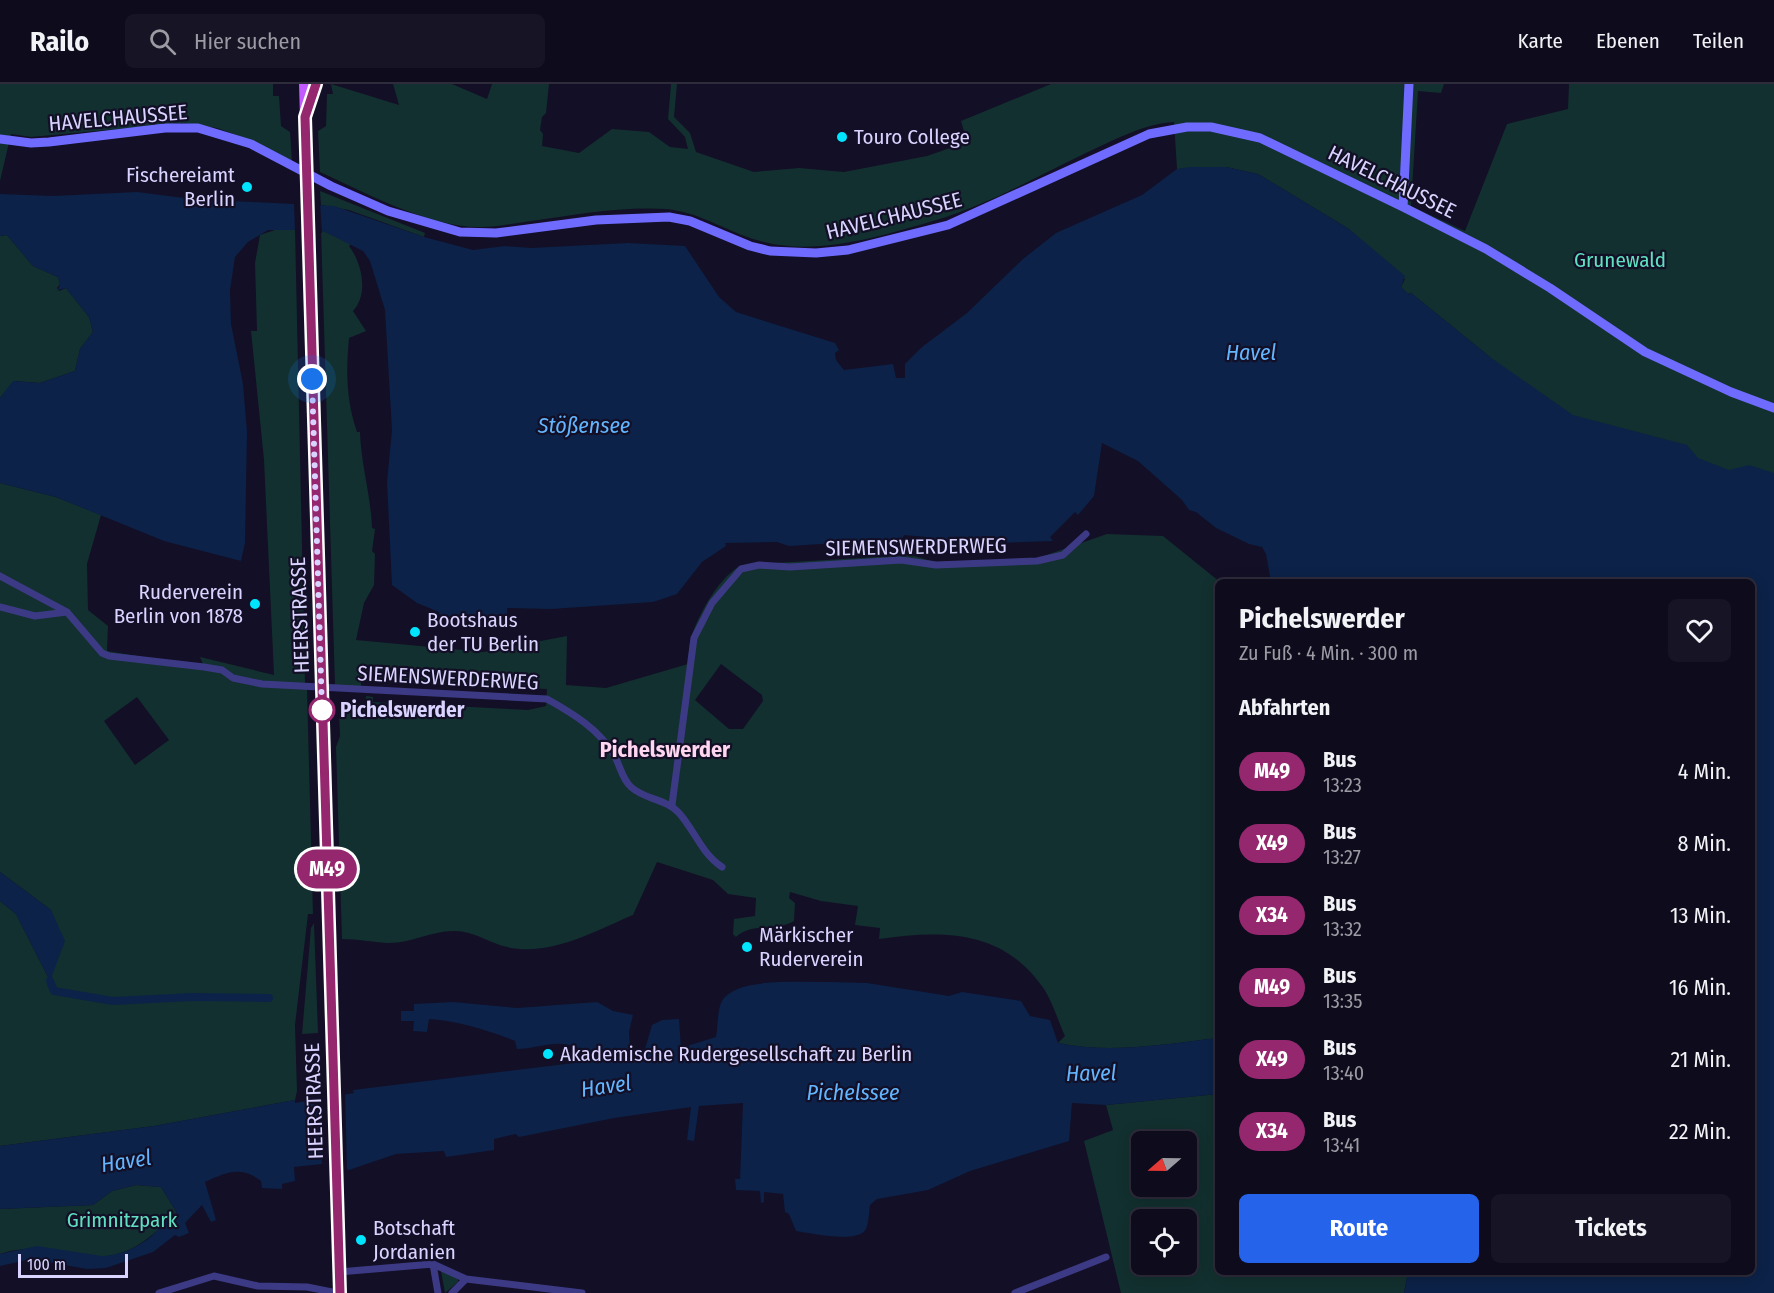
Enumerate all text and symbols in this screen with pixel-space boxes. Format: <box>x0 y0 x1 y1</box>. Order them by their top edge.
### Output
search box <box>125 14 545 68</box>
text: Railo <box>30 25 89 58</box>
icon: search <box>146 25 179 58</box>
text: Hier suchen <box>194 28 301 55</box>
text: Karte <box>1517 28 1563 54</box>
text: Ebenen <box>1596 28 1660 54</box>
text: Teilen <box>1693 28 1744 54</box>
street label: HAVELCHAUSSEE <box>48 99 189 137</box>
place label: Touro College <box>854 124 970 150</box>
marker: Touro College <box>835 130 849 144</box>
street label: HAVELCHAUSSEE <box>1324 140 1460 224</box>
place label: Fischereiamt Berlin <box>126 162 235 212</box>
marker: Fischereiamt Berlin <box>240 180 254 194</box>
street label: HAVELCHAUSSEE <box>823 187 965 245</box>
park label: Grunewald <box>1574 247 1666 273</box>
water label: Havel <box>1226 339 1276 366</box>
your location <box>297 364 327 394</box>
water label: Stößensee <box>537 412 630 439</box>
street label: SIEMENSWERDERWEG <box>825 532 1007 562</box>
street label: HEERSTRASSE <box>285 556 315 674</box>
place label: Ruderverein Berlin von 1878 <box>114 579 243 629</box>
marker: Ruderverein Berlin von 1878 <box>248 597 262 611</box>
button: heart <box>1668 599 1731 662</box>
text: Pichelswerder <box>1239 602 1405 635</box>
place label: Bootshaus der TU Berlin <box>427 607 539 657</box>
marker: Bootshaus der TU Berlin <box>408 625 422 639</box>
text: Zu Fuß · 4 Min. · 300 m <box>1239 641 1418 665</box>
street label: SIEMENSWERDERWEG <box>357 660 539 696</box>
text: Abfahrten <box>1239 694 1330 721</box>
marker: Pichelswerder <box>309 697 335 723</box>
place label: Pichelswerder <box>340 697 465 723</box>
district label: Pichelswerder <box>600 736 731 763</box>
text: Bus <box>1323 746 1356 773</box>
text: M49 <box>1254 758 1290 784</box>
text: 4 Min. <box>1678 758 1731 785</box>
text: 13:23 <box>1323 773 1362 797</box>
text: Bus <box>1323 818 1356 845</box>
text: X49 <box>1256 830 1288 856</box>
text: 8 Min. <box>1677 830 1731 857</box>
text: 13:27 <box>1323 845 1361 869</box>
line badge: M49 <box>292 850 362 888</box>
text: M49 <box>309 856 345 882</box>
text: Bus <box>1323 890 1356 917</box>
text: X34 <box>1256 902 1288 928</box>
text: 13 Min. <box>1670 902 1731 929</box>
text: 13:32 <box>1323 917 1362 941</box>
place label: Märkischer Ruderverein <box>759 922 864 972</box>
marker: Märkischer Ruderverein <box>740 940 754 954</box>
text: Bus <box>1323 962 1356 989</box>
text: M49 <box>1254 974 1290 1000</box>
text: 16 Min. <box>1669 974 1731 1001</box>
text: 13:35 <box>1323 989 1362 1013</box>
text: Bus <box>1323 1034 1356 1061</box>
place label: Akademische Rudergesellschaft zu Berlin <box>560 1041 912 1067</box>
street label: HEERSTRASSE <box>299 1042 329 1160</box>
text: X49 <box>1256 1046 1288 1072</box>
text: 21 Min. <box>1671 1046 1731 1073</box>
marker: Akademische Rudergesellschaft zu Berlin <box>541 1047 555 1061</box>
water label: Havel <box>1066 1059 1117 1087</box>
text: 13:40 <box>1323 1061 1364 1085</box>
water label: Havel <box>579 1069 633 1103</box>
water label: Pichelssee <box>806 1079 900 1106</box>
text: Bus <box>1323 1106 1356 1133</box>
text: X34 <box>1256 1118 1288 1144</box>
text: 22 Min. <box>1669 1118 1731 1145</box>
north arrow <box>1131 1131 1197 1197</box>
map controls <box>1131 1131 1197 1275</box>
text: 13:41 <box>1323 1133 1360 1157</box>
water label: Havel <box>99 1144 153 1178</box>
button: Route <box>1239 1194 1479 1263</box>
button: Tickets <box>1491 1194 1731 1263</box>
park label: Grimnitzpark <box>67 1207 178 1233</box>
button: locate <box>1131 1209 1197 1275</box>
place label: Botschaft Jordanien <box>373 1215 456 1265</box>
marker: Botschaft Jordanien <box>354 1233 368 1247</box>
scale bar <box>18 1251 128 1278</box>
text: 100 m <box>27 1255 66 1274</box>

